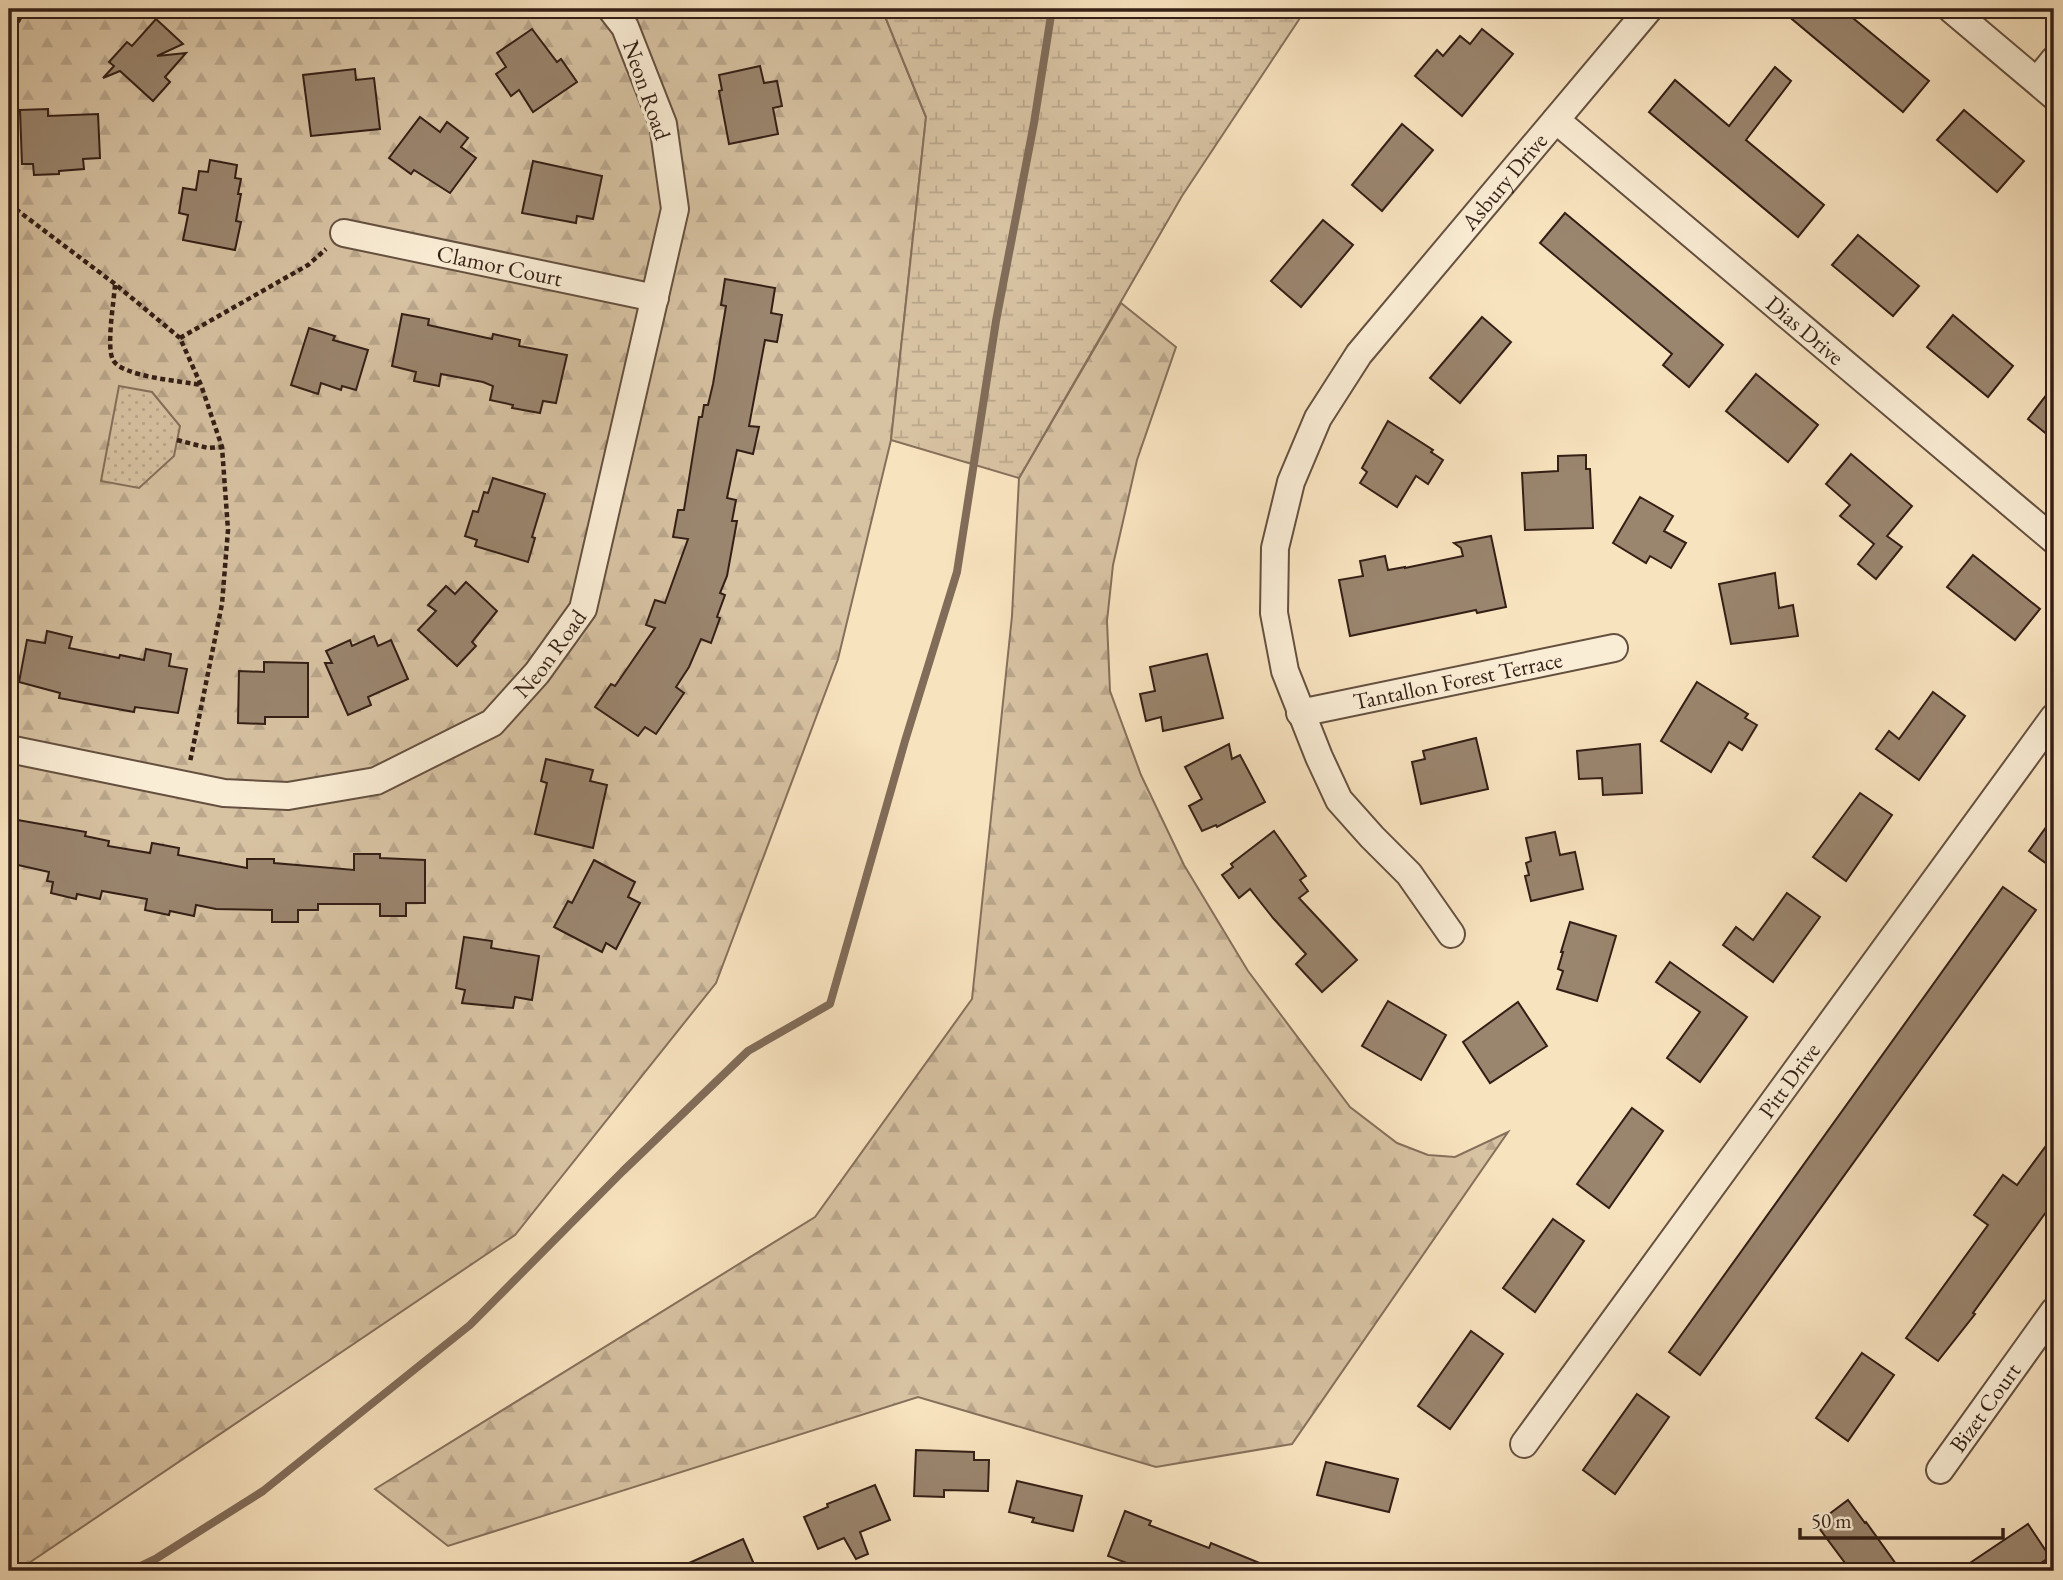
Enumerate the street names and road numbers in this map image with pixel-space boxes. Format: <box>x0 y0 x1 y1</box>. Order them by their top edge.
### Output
street label: Neon Road <box>616 36 678 144</box>
street label: Asbury Drive <box>1454 126 1554 237</box>
street label: Clamor Court <box>434 238 566 293</box>
street label: Dias Drive <box>1760 289 1851 372</box>
street label: Neon Road <box>507 603 593 704</box>
street label: Tantallon Forest Terrace <box>1350 644 1565 717</box>
street label: Pitt Drive <box>1751 1037 1827 1124</box>
street label: Bizet Court <box>1943 1356 2028 1458</box>

